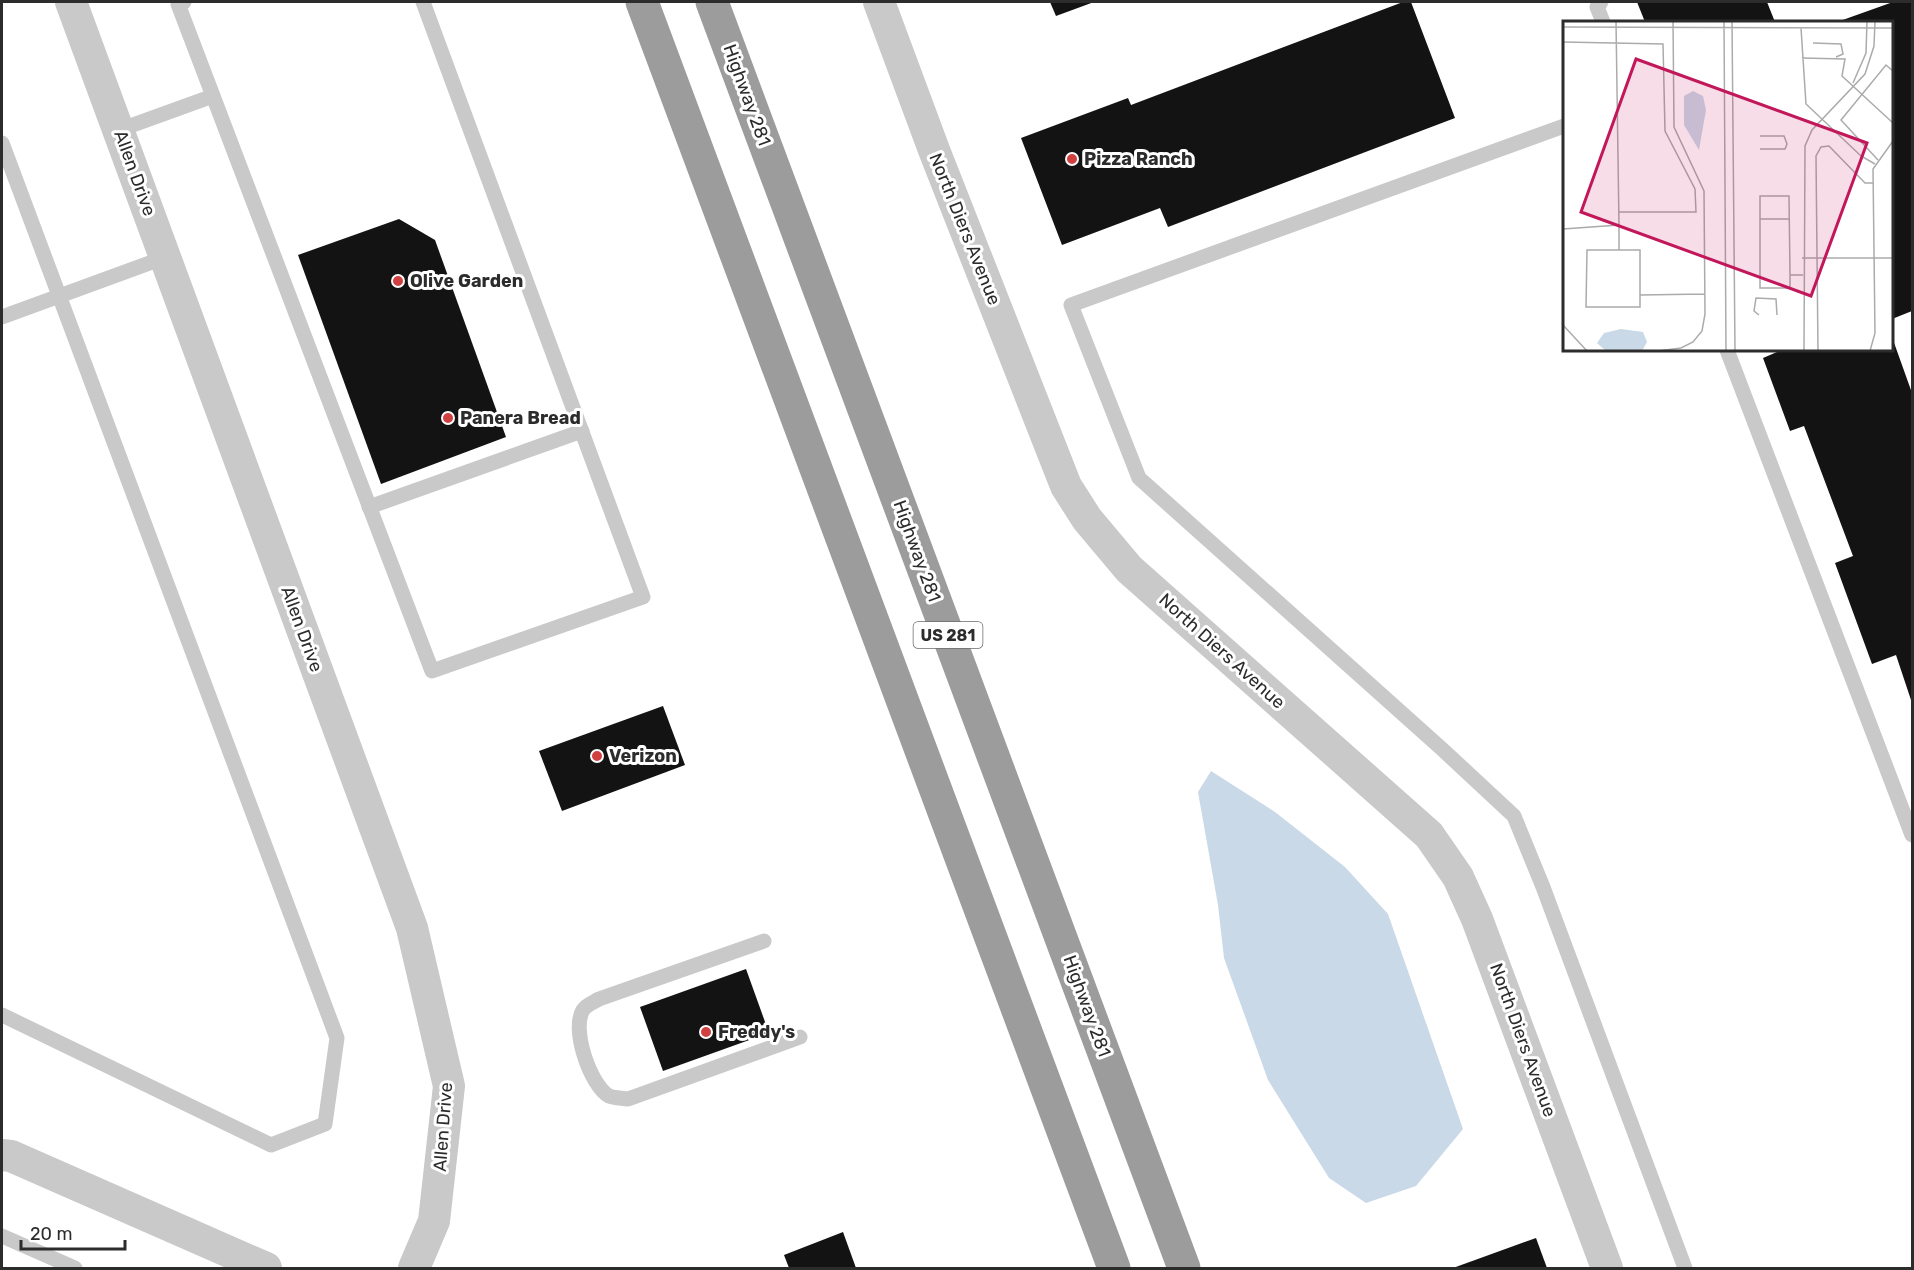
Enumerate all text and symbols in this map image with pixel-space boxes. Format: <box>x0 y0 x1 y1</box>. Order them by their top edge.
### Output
inset map <box>1563 21 1893 351</box>
street label: Highway 281 <box>718 41 776 149</box>
street label: Allen Drive <box>109 127 161 219</box>
place label: Pizza Ranch <box>1084 148 1193 170</box>
street label: North Diers Avenue <box>924 150 1006 308</box>
marker: Pizza Ranch <box>1065 152 1079 166</box>
place label: Olive Garden <box>410 270 523 292</box>
marker: Olive Garden <box>391 274 405 288</box>
place label: Panera Bread <box>460 407 581 429</box>
marker: Panera Bread <box>441 411 455 425</box>
street label: Highway 281 <box>888 497 946 605</box>
street label: Allen Drive <box>276 583 328 675</box>
street label: North Diers Avenue <box>1154 589 1290 713</box>
road number: US 281 <box>914 622 982 648</box>
place label: Verizon <box>609 745 677 767</box>
marker: Verizon <box>590 749 604 763</box>
street label: Highway 281 <box>1058 952 1116 1060</box>
street label: North Diers Avenue <box>1485 960 1561 1120</box>
place label: Freddy's <box>718 1021 795 1043</box>
marker: Freddy's <box>699 1025 713 1039</box>
street label: Allen Drive <box>429 1082 457 1172</box>
scale bar <box>21 1213 124 1251</box>
text: 20 m <box>30 1223 72 1245</box>

